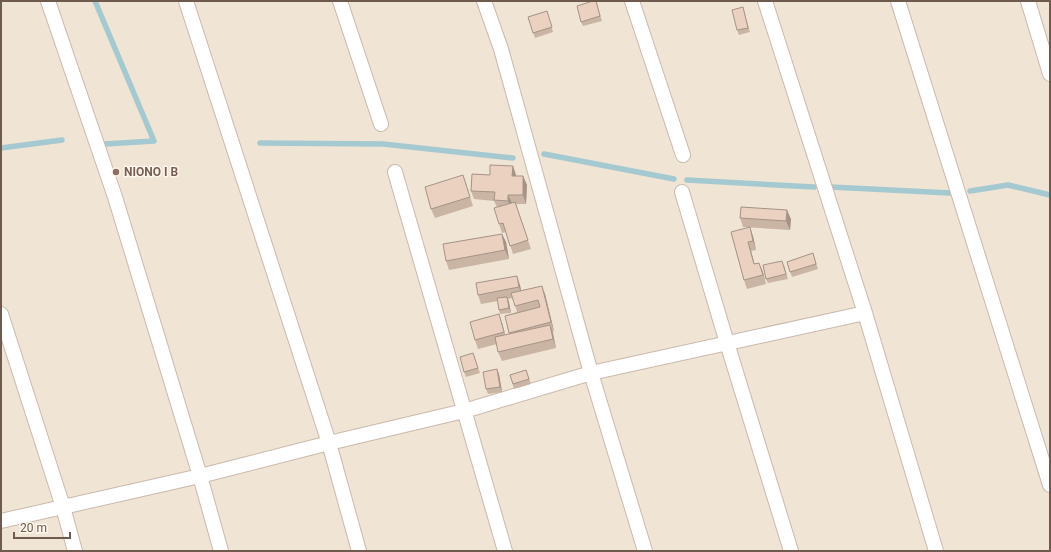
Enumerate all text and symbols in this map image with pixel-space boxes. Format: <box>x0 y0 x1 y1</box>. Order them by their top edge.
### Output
place label: NIONO I B <box>124 165 178 179</box>
marker: NIONO I B <box>111 167 121 177</box>
scale bar <box>14 514 70 540</box>
text: 20 m <box>20 521 47 535</box>

